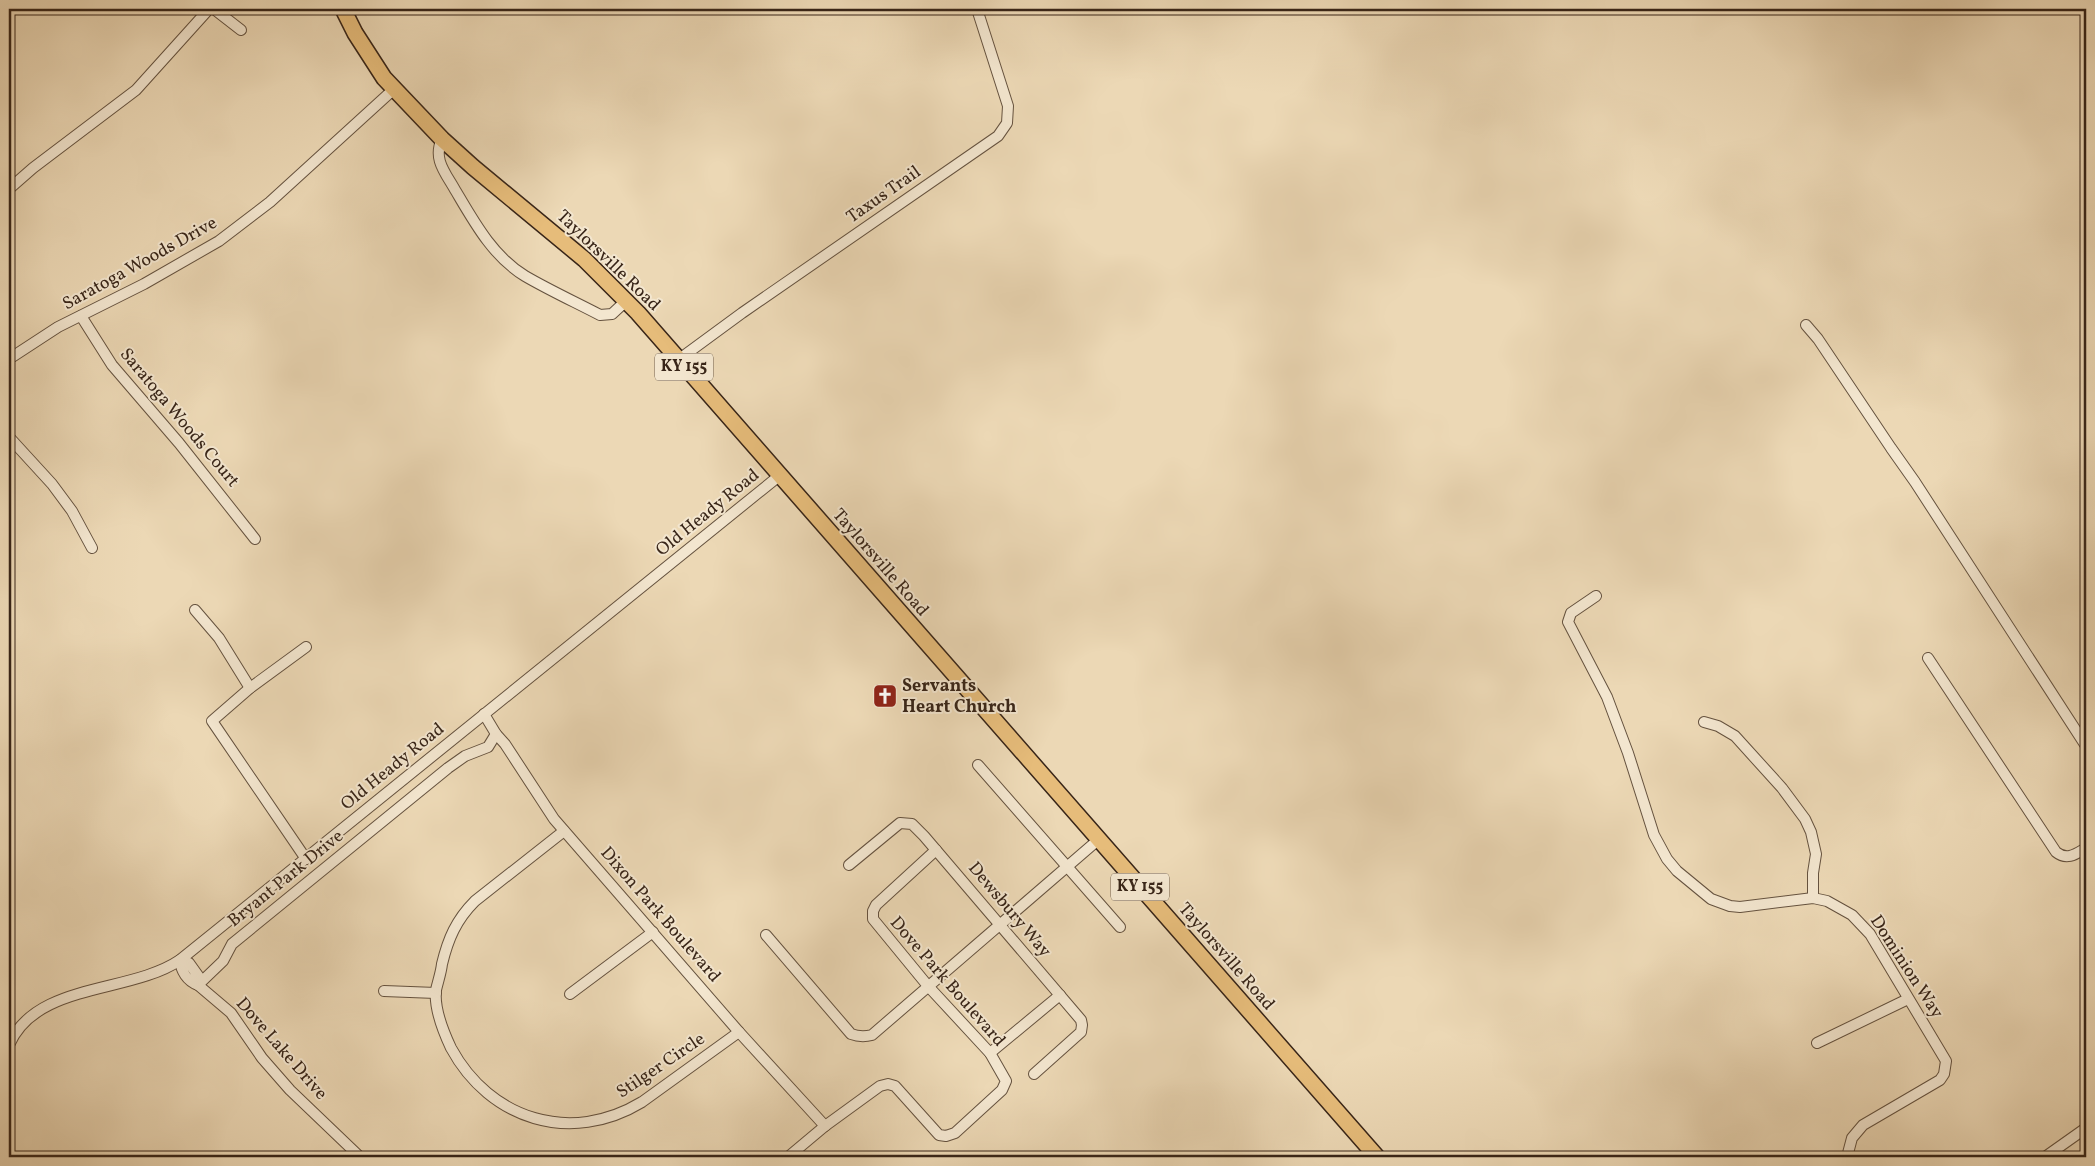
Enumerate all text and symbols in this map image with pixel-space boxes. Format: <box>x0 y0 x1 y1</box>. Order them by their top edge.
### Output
street label: Taxus Trail <box>842 160 926 230</box>
street label: Taylorsville Road <box>550 205 666 317</box>
street label: Saratoga Woods Drive <box>58 211 222 317</box>
street label: Saratoga Woods Court <box>113 343 245 493</box>
road number: KY 155 <box>655 354 713 381</box>
street label: Old Heady Road <box>651 463 765 563</box>
street label: Taylorsville Road <box>826 504 934 622</box>
place label: Servants Heart Church <box>902 674 1017 720</box>
church icon: Servants Heart Church <box>872 683 898 709</box>
street label: Old Heady Road <box>336 717 450 817</box>
street label: Bryant Park Drive <box>223 824 349 934</box>
street label: Dixon Park Boulevard <box>594 842 726 988</box>
street label: Dewsbury Way <box>962 857 1057 963</box>
road number: KY 155 <box>1111 874 1169 900</box>
street label: Taylorsville Road <box>1172 898 1280 1016</box>
street label: Dominion Way <box>1863 910 1949 1024</box>
street label: Dove Park Boulevard <box>883 911 1011 1053</box>
street label: Dove Lake Drive <box>229 992 333 1106</box>
street label: Stilger Circle <box>612 1027 710 1105</box>

